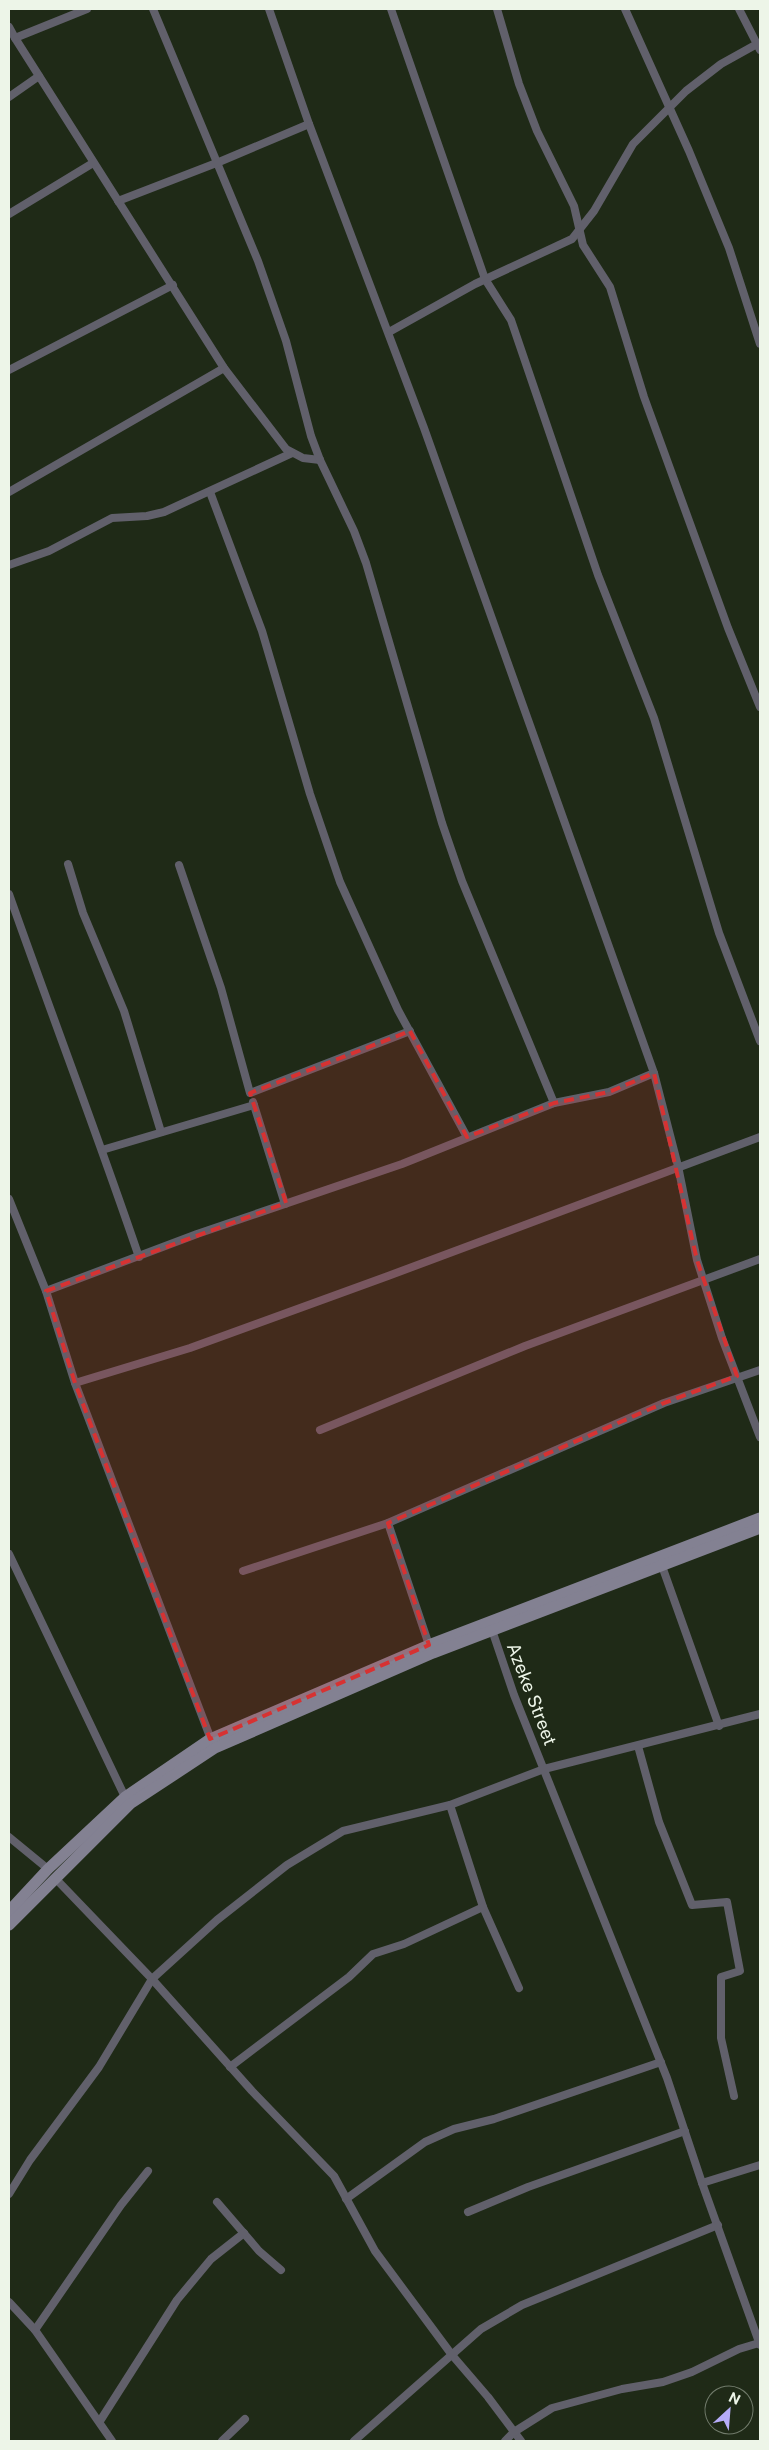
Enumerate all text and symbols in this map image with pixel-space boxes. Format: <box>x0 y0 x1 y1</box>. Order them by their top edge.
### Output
street label: Azeke Street <box>503 1640 561 1748</box>
north arrow <box>704 2385 754 2435</box>
text: N <box>726 2389 743 2408</box>

